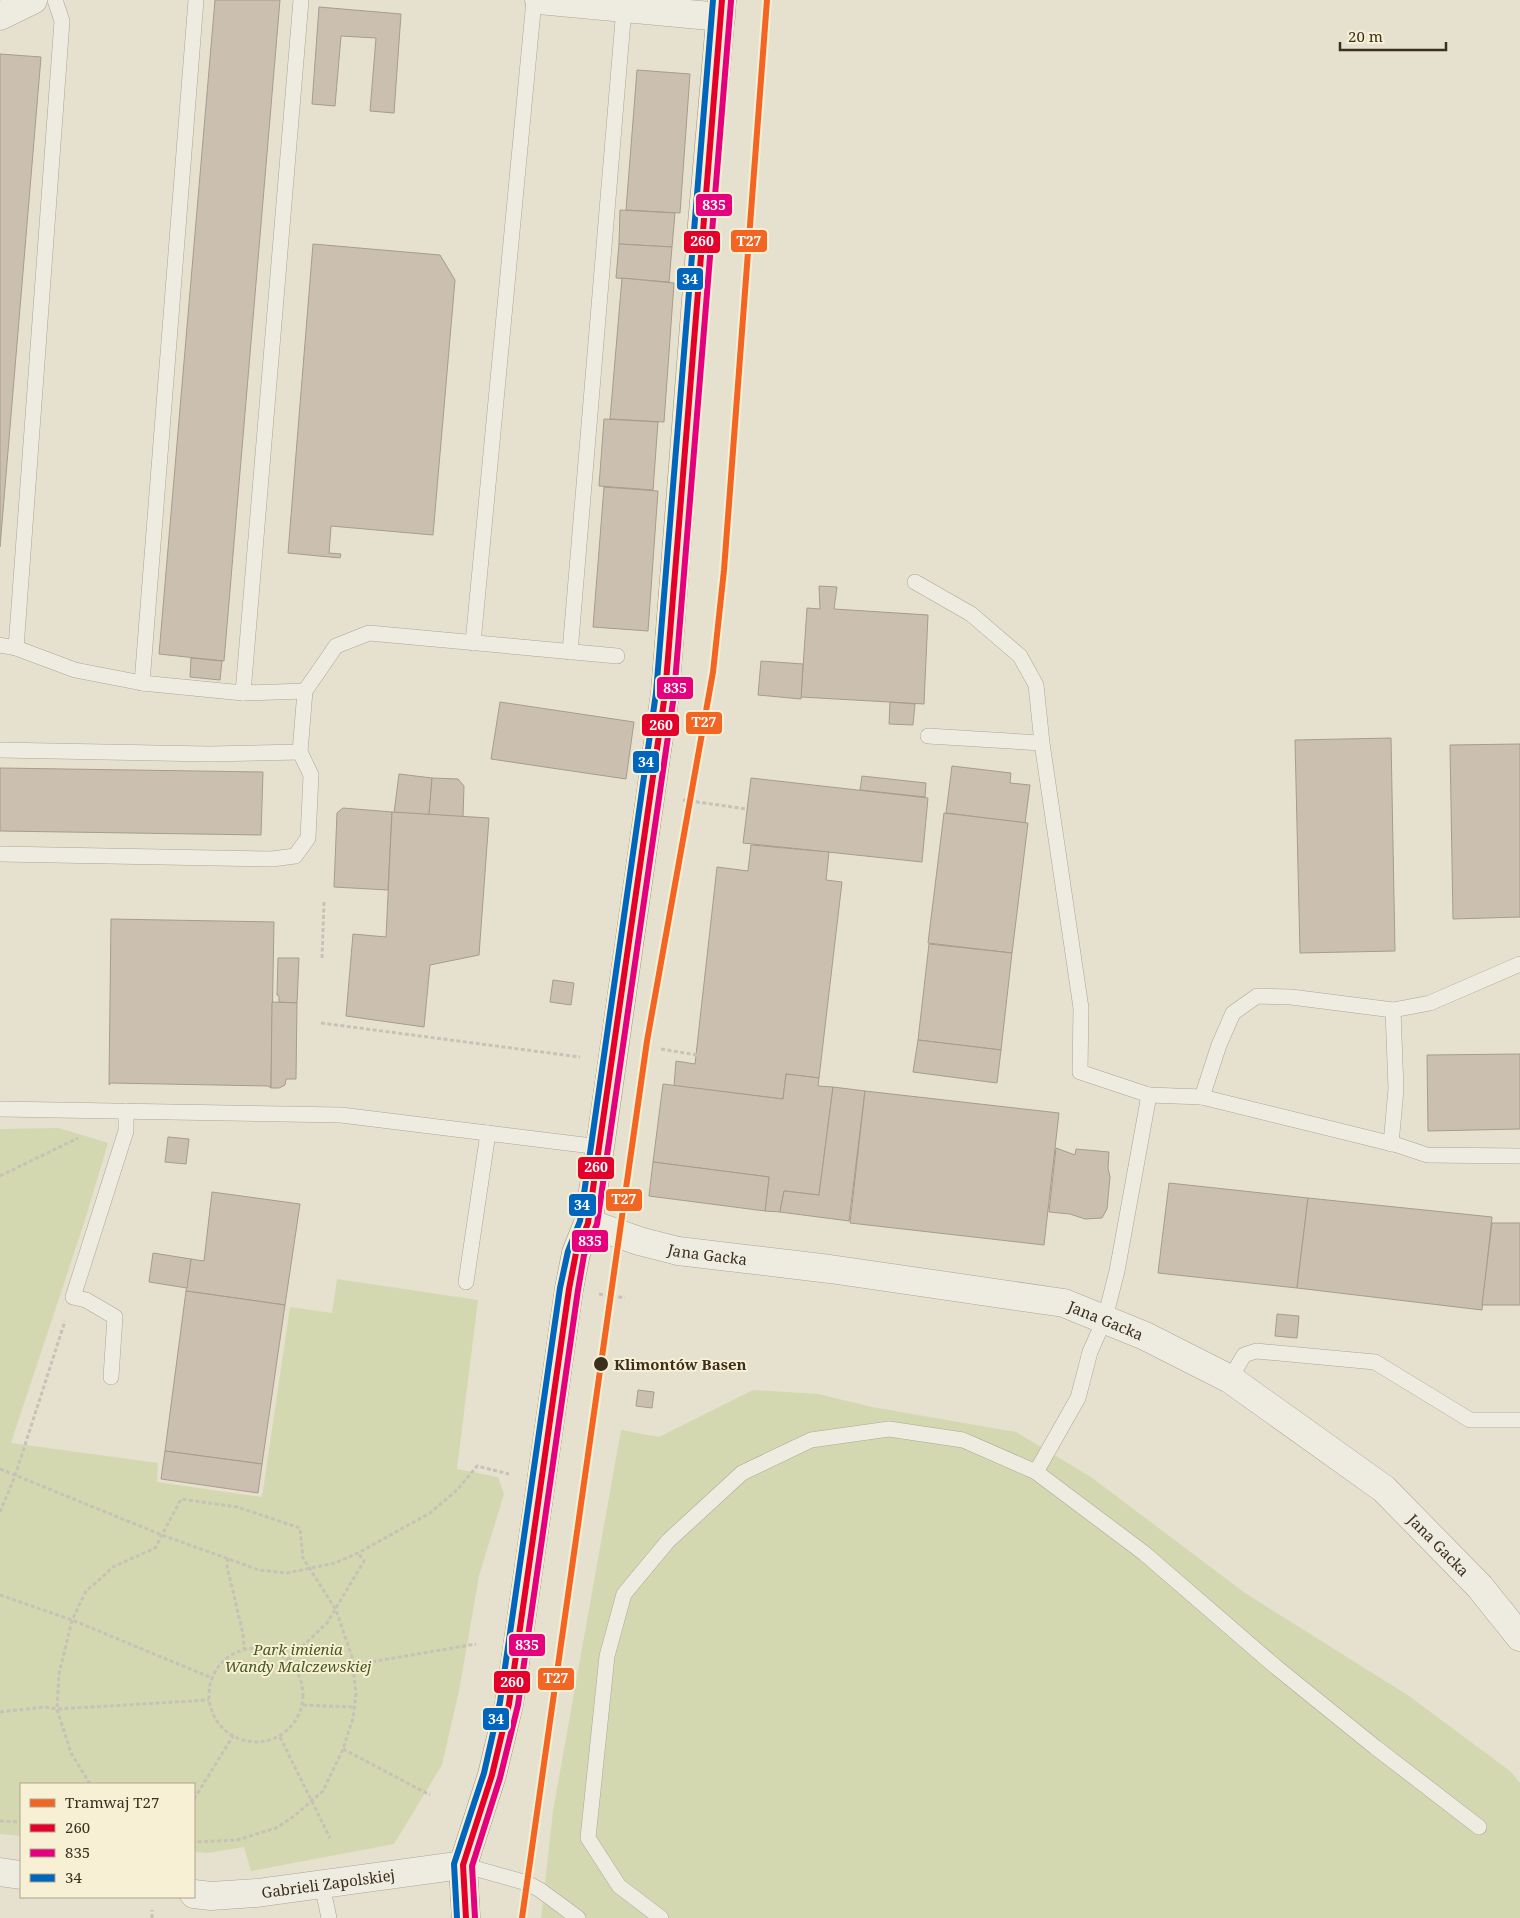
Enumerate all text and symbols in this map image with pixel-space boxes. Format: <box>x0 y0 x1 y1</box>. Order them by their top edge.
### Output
scale bar <box>1340 20 1446 52</box>
text: 20 m <box>1348 26 1383 46</box>
line badge: 835 <box>695 193 733 217</box>
text: 835 <box>702 195 726 214</box>
line badge: T27 <box>730 229 768 253</box>
line badge: 260 <box>683 230 721 254</box>
text: 260 <box>690 231 714 250</box>
text: T27 <box>737 231 762 250</box>
line badge: 34 <box>676 267 704 291</box>
text: 34 <box>682 269 698 288</box>
line badge: 835 <box>656 676 694 700</box>
text: 835 <box>663 678 687 697</box>
line badge: T27 <box>685 711 723 735</box>
text: T27 <box>692 712 717 731</box>
line badge: 260 <box>641 713 680 737</box>
text: 260 <box>649 715 673 734</box>
line badge: 34 <box>632 750 660 774</box>
text: 34 <box>638 752 654 771</box>
line badge: 260 <box>577 1156 615 1180</box>
text: 260 <box>584 1157 608 1176</box>
line badge: T27 <box>605 1188 643 1212</box>
text: T27 <box>612 1189 637 1208</box>
line badge: 34 <box>568 1193 597 1217</box>
text: 34 <box>574 1195 590 1214</box>
line badge: 835 <box>571 1229 609 1253</box>
text: 835 <box>578 1231 602 1250</box>
street label: Jana Gacka <box>665 1239 748 1269</box>
street label: Jana Gacka <box>1064 1295 1146 1344</box>
place label: Klimontów Basen <box>614 1354 746 1374</box>
marker: Klimontów Basen <box>592 1355 610 1373</box>
street label: Jana Gacka <box>1403 1509 1474 1580</box>
line badge: 835 <box>508 1633 546 1657</box>
text: 835 <box>515 1635 539 1654</box>
park label: Park imienia Wandy Malczewskiej <box>225 1639 372 1676</box>
line badge: T27 <box>537 1667 575 1691</box>
text: T27 <box>544 1668 569 1687</box>
line badge: 260 <box>493 1670 531 1694</box>
text: 260 <box>500 1672 524 1691</box>
line badge: 34 <box>482 1707 510 1731</box>
text: 34 <box>488 1709 504 1728</box>
legend <box>20 1783 195 1898</box>
text: Tramwaj T27 <box>65 1792 159 1812</box>
text: 260 <box>65 1817 90 1837</box>
text: 835 <box>65 1842 90 1862</box>
street label: Gabrieli Zapolskiej <box>260 1864 396 1902</box>
text: 34 <box>65 1867 82 1887</box>

